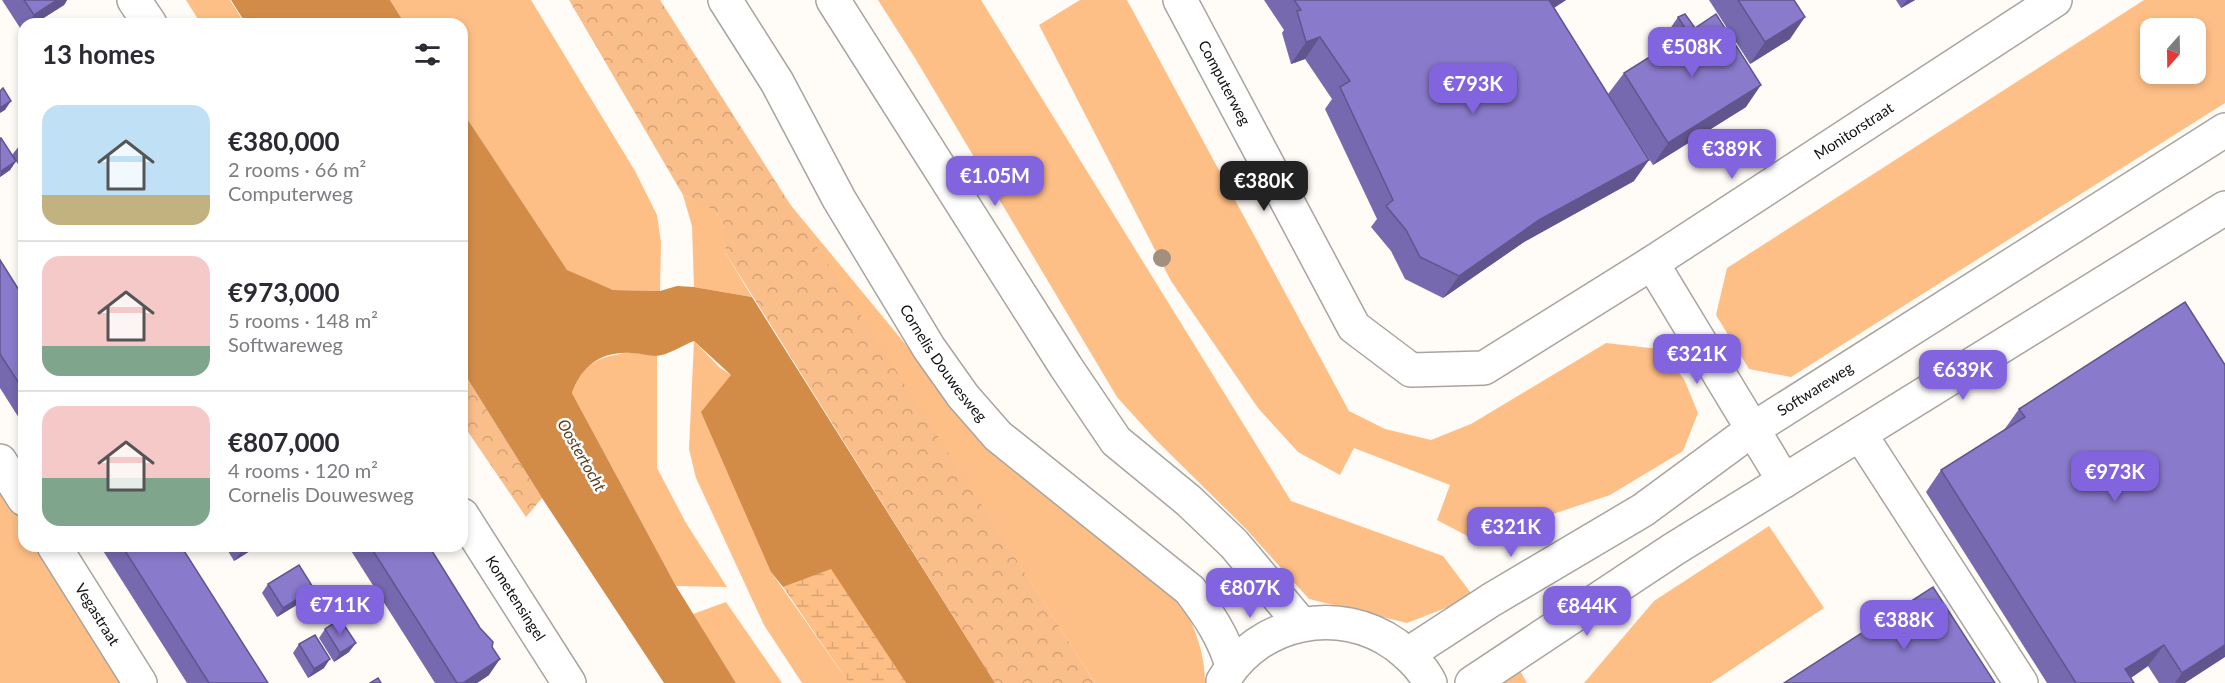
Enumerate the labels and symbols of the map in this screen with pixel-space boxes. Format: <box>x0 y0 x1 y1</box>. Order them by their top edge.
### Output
north arrow <box>2140 18 2206 84</box>
pin: €508K <box>1650 27 1734 78</box>
street label: Computerweg <box>1195 37 1255 128</box>
pin: €793K <box>1431 64 1515 115</box>
street label: Monitorstraat <box>1810 98 1897 163</box>
pin: €389K <box>1690 129 1774 180</box>
pin: €1.05M <box>946 156 1044 207</box>
pin: €380K <box>1222 161 1306 212</box>
street label: Cornelis Douwesweg <box>897 301 991 425</box>
pin: €321K <box>1655 334 1739 385</box>
pin: €639K <box>1921 350 2005 401</box>
street label: Softwareweg <box>1773 358 1856 419</box>
water label: Oostertocht <box>554 415 611 495</box>
pin: €973K <box>2073 452 2157 503</box>
pin: €321K <box>1469 507 1553 558</box>
street label: Kometensingel <box>482 552 550 644</box>
pin: €807K <box>1208 568 1292 619</box>
street label: Vegastraat <box>72 580 124 649</box>
pin: €711K <box>298 585 382 636</box>
pin: €844K <box>1545 586 1629 637</box>
pin: €388K <box>1862 600 1946 651</box>

